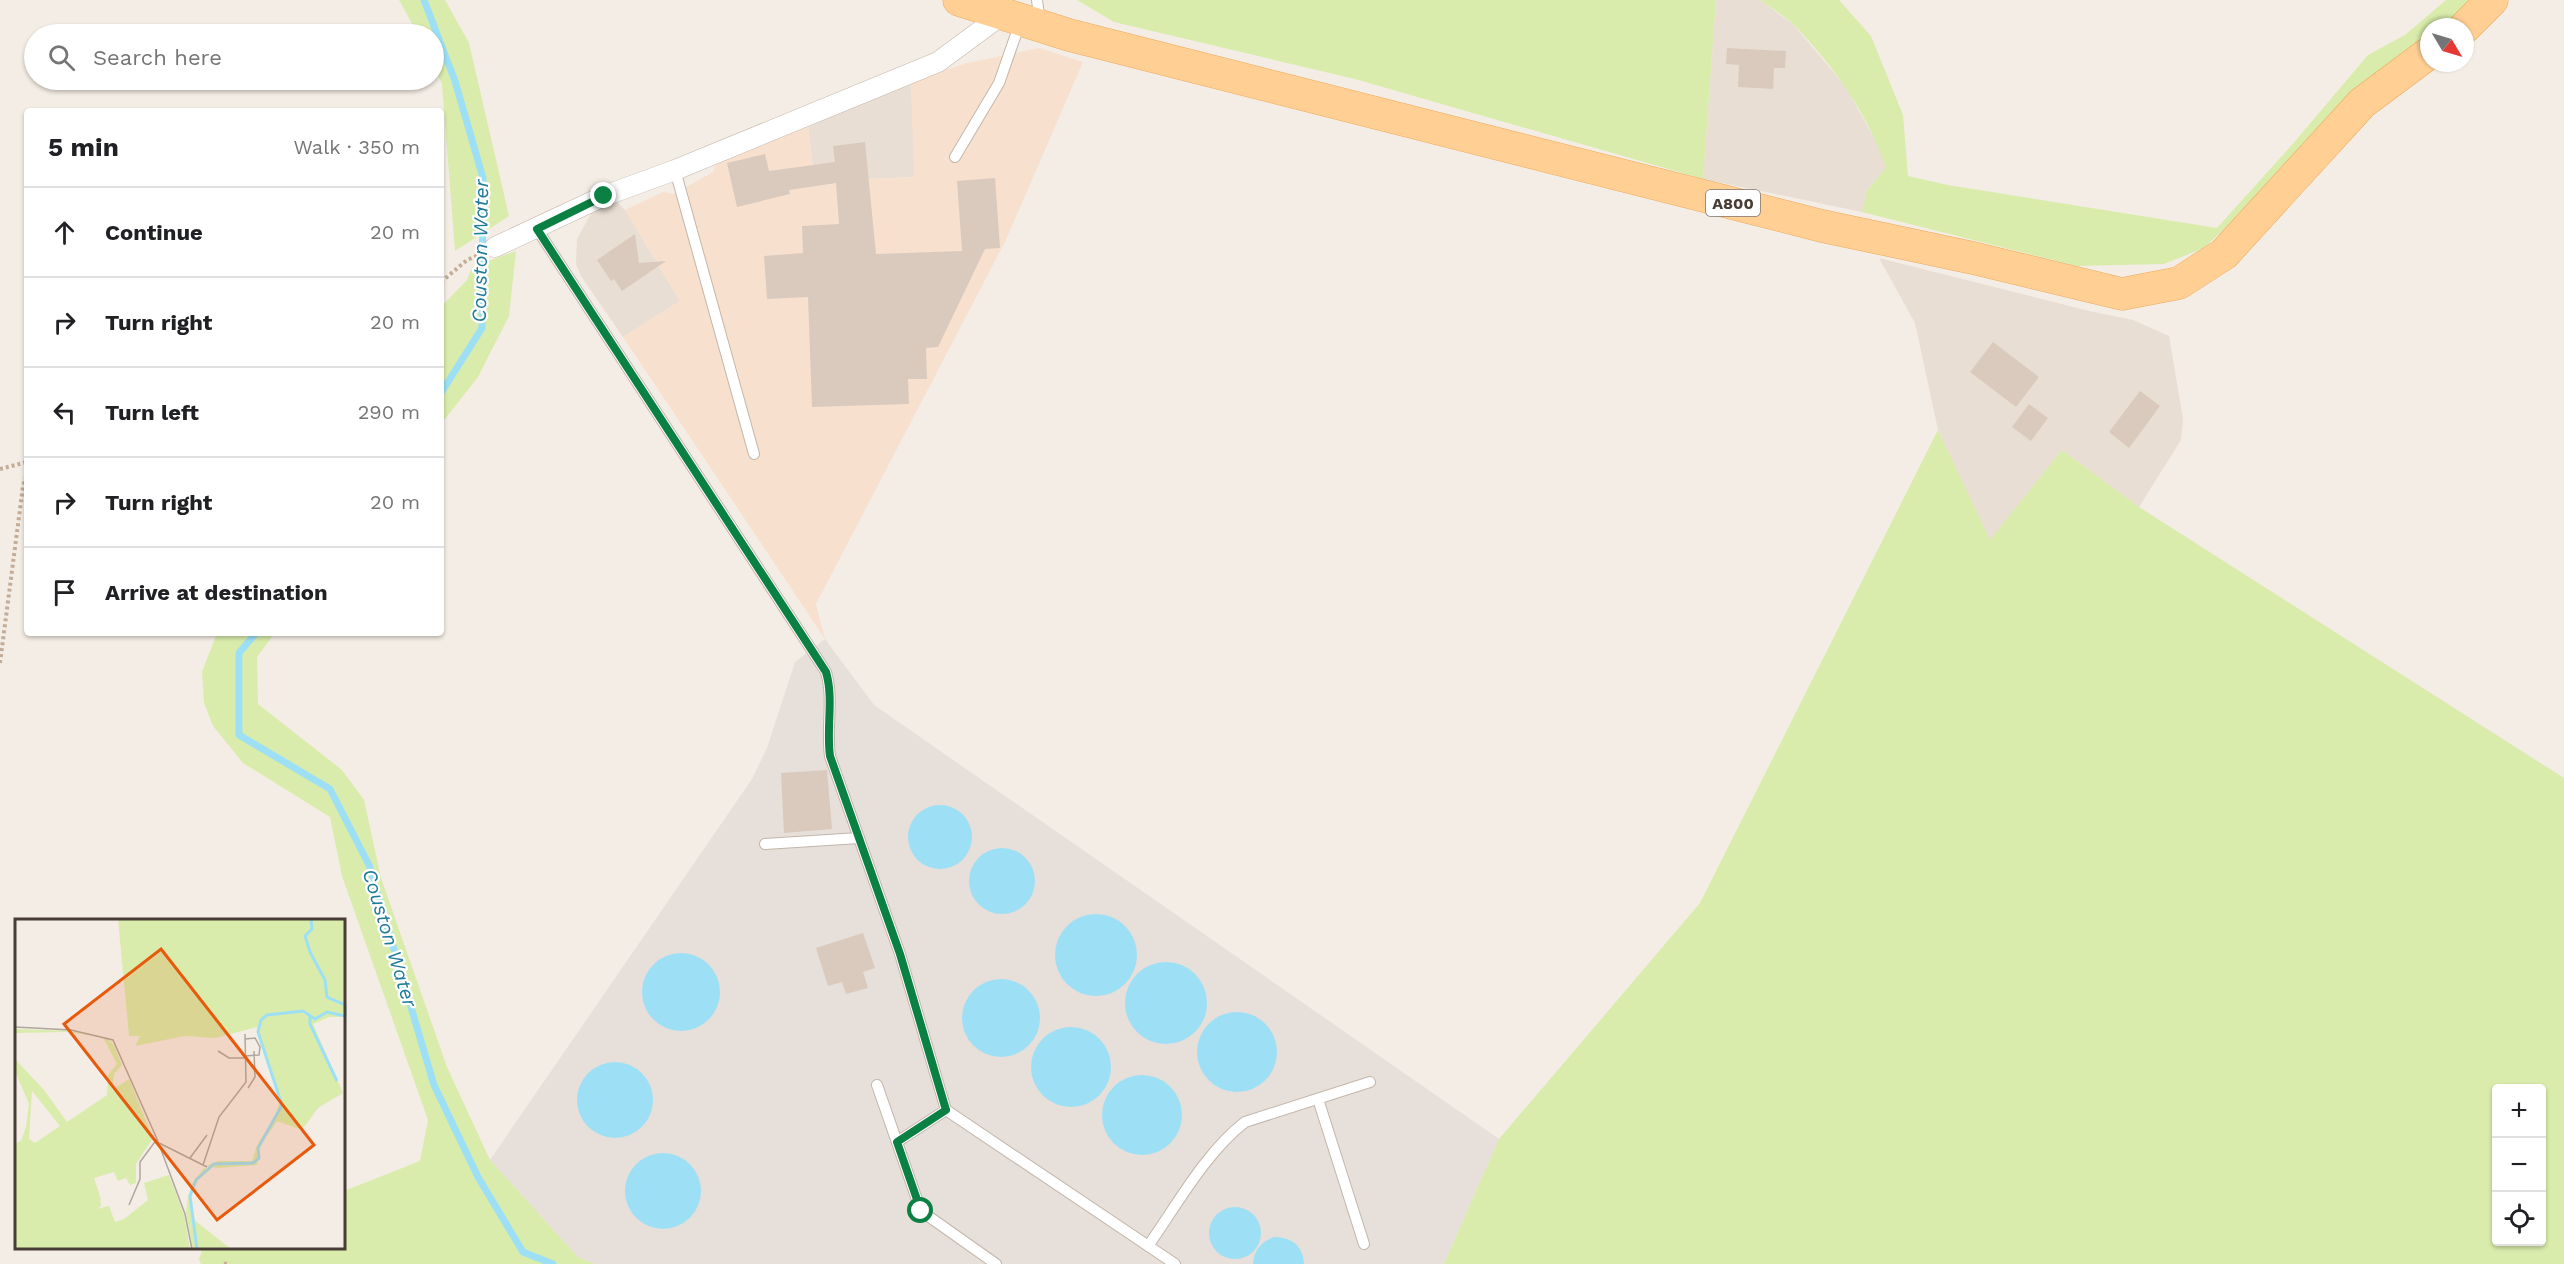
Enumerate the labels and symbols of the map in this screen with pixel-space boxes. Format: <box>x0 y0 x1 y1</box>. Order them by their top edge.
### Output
north arrow <box>2420 18 2474 72</box>
water label: Couston Water <box>467 178 493 323</box>
route end <box>590 182 616 208</box>
road number: A800 <box>1706 190 1760 216</box>
water label: Couston Water <box>358 866 423 1011</box>
inset map <box>15 919 345 1249</box>
route start <box>907 1197 933 1223</box>

